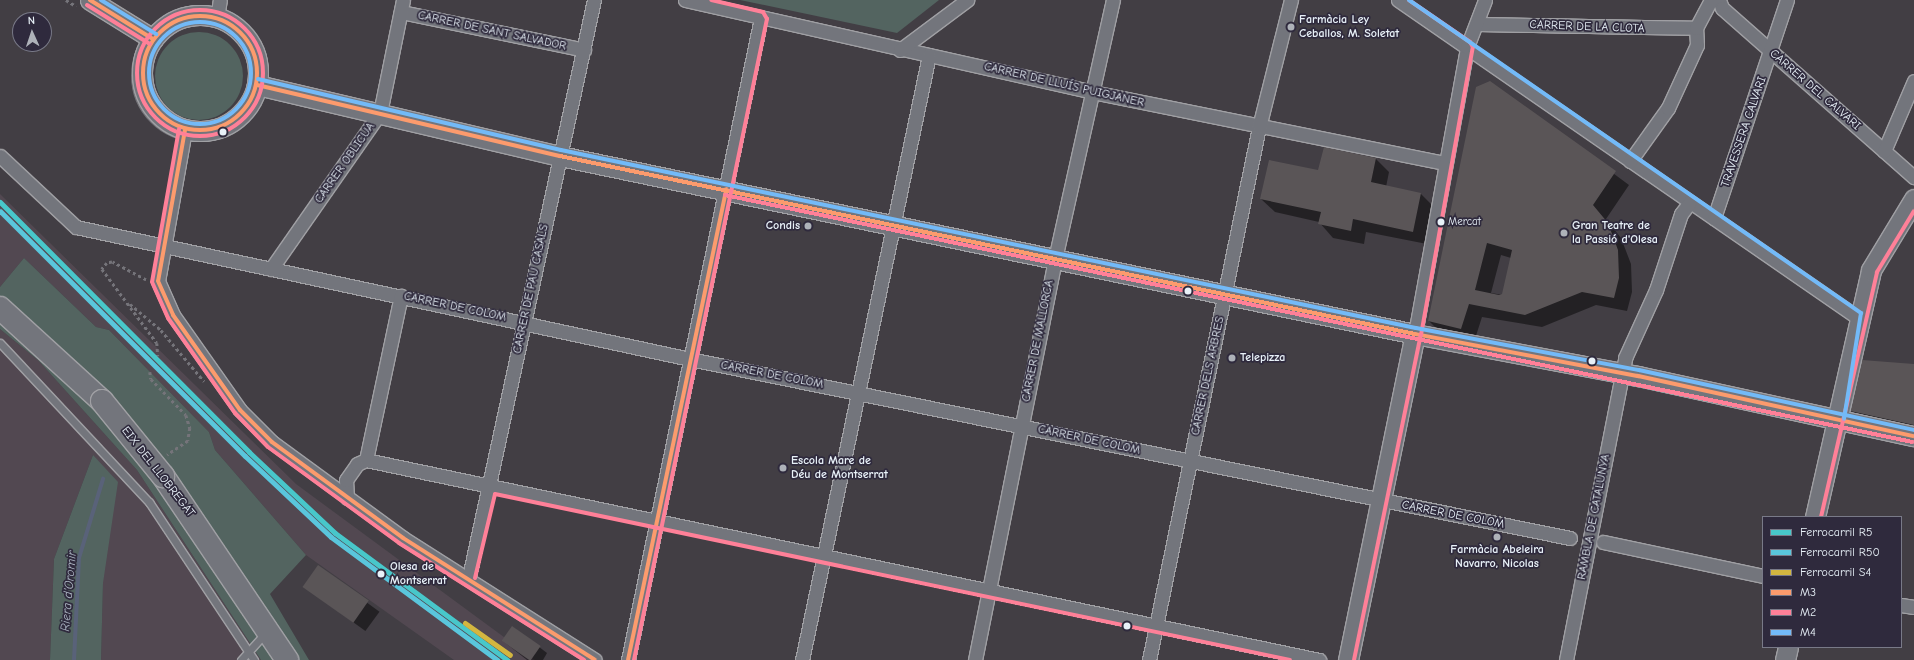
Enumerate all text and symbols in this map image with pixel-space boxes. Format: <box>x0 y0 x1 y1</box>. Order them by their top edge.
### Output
street label: CARRER DE SANT SALVADOR <box>416 8 568 54</box>
north arrow <box>12 12 52 52</box>
place label: Farmàcia Ley Ceballos, M. Soletat <box>1299 13 1399 41</box>
text: N <box>27 14 35 27</box>
street label: CARRER DE LA CLOTA <box>1529 18 1645 36</box>
marker: Farmàcia Ley Ceballos, M. Soletat <box>1286 22 1296 32</box>
street label: CARRER DEL CALVARI <box>1767 47 1863 133</box>
street label: CARRER DE LLUÍS PUIGJANER <box>983 60 1145 110</box>
street label: TRAVESSERA CALVARI <box>1718 75 1770 189</box>
street label: CARRER OBLICUA <box>312 120 378 206</box>
unlabelled marker <box>218 127 228 137</box>
place label: Mercat <box>1448 215 1481 229</box>
marker: Mercat <box>1436 217 1446 227</box>
place label: Condis <box>766 219 800 233</box>
place label: Gran Teatre de la Passió d'Olesa <box>1572 219 1658 247</box>
marker: Condis <box>803 221 813 231</box>
street label: CARRER DE PAU CASALS <box>510 223 552 355</box>
marker: Gran Teatre de la Passió d'Olesa <box>1559 228 1569 238</box>
street label: CARRER DE MALLORCA <box>1019 279 1057 403</box>
unlabelled marker <box>1183 286 1193 296</box>
street label: CARRER DE COLOM <box>403 289 507 325</box>
street label: CARRER DELS ARBRES <box>1188 315 1228 437</box>
place label: Telepizza <box>1240 351 1285 365</box>
marker: Telepizza <box>1227 353 1237 363</box>
unlabelled marker <box>1587 356 1597 366</box>
street label: CARRER DE COLOM <box>719 358 825 392</box>
street label: CARRER DE COLOM <box>1037 422 1141 458</box>
street label: EIX DEL LLOBREGAT <box>118 424 198 520</box>
street label: RAMBLA DE CATALUNYA <box>1575 453 1613 581</box>
place label: Escola Mare de Déu de Montserrat <box>791 454 888 482</box>
marker: Escola Mare de Déu de Montserrat <box>778 463 788 473</box>
street label: CARRER DE COLOM <box>1400 498 1506 532</box>
legend <box>1762 516 1902 648</box>
text: Ferrocarril R5 <box>1800 525 1872 539</box>
marker: Farmàcia Abeleira Navarro, Nicolas <box>1492 532 1502 542</box>
place label: Farmàcia Abeleira Navarro, Nicolas <box>1450 543 1544 571</box>
text: Ferrocarril R50 <box>1800 545 1880 559</box>
water label: Riera d'Oromir <box>58 550 80 632</box>
place label: Olesa de Montserrat <box>390 560 447 588</box>
text: Ferrocarril S4 <box>1800 565 1871 579</box>
marker: Olesa de Montserrat <box>374 567 388 581</box>
text: M3 <box>1800 585 1816 599</box>
text: M2 <box>1800 605 1816 619</box>
unlabelled marker <box>1122 621 1132 631</box>
text: M4 <box>1800 625 1816 639</box>

